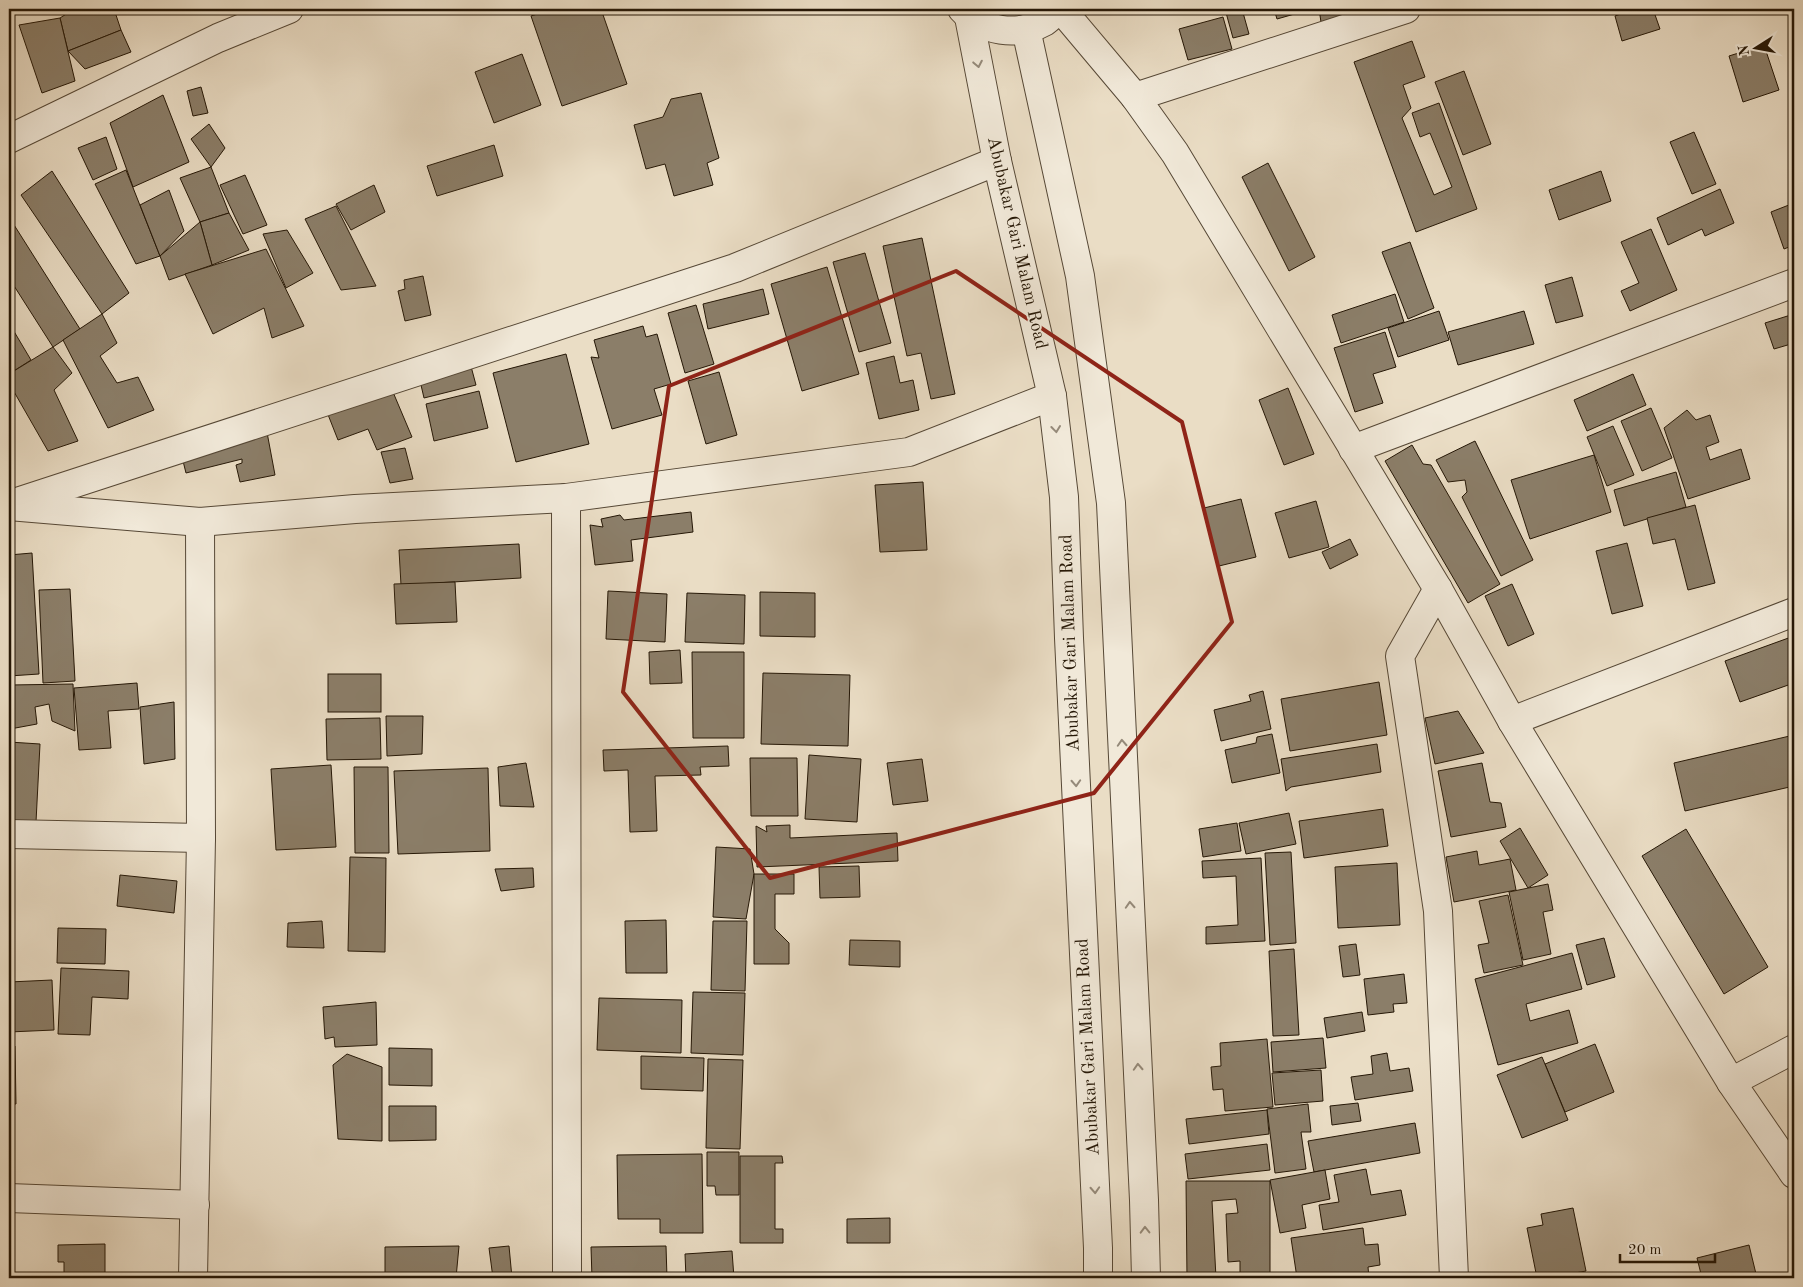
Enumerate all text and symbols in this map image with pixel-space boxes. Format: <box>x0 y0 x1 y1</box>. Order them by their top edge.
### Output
north arrow <box>1730 22 1780 72</box>
text: N <box>1736 43 1752 57</box>
one-way arrow <box>973 60 983 69</box>
street label: Abubakar Gari Malam Road <box>984 135 1050 351</box>
one-way arrow <box>1050 425 1061 433</box>
street label: Abubakar Gari Malam Road <box>1057 534 1083 752</box>
one-way arrow <box>1116 738 1127 746</box>
one-way arrow <box>1070 779 1081 787</box>
one-way arrow <box>1124 901 1135 909</box>
street label: Abubakar Gari Malam Road <box>1073 938 1103 1156</box>
one-way arrow <box>1132 1063 1143 1071</box>
one-way arrow <box>1090 1186 1101 1194</box>
one-way arrow <box>1140 1225 1150 1233</box>
scale bar <box>1620 1232 1716 1264</box>
text: 20 m <box>1628 1243 1662 1258</box>

